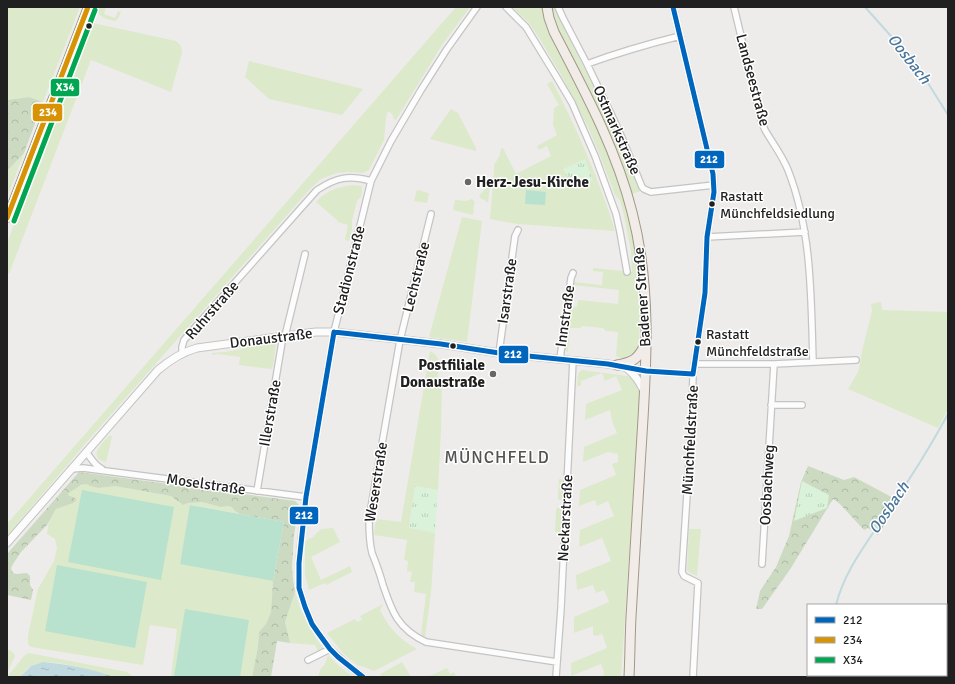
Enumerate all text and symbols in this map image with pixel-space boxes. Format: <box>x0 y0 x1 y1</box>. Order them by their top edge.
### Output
unlabelled marker <box>84 21 94 31</box>
water label: Oosbach <box>883 30 936 89</box>
street label: Landseestraße <box>732 32 774 128</box>
line badge: X34 <box>50 78 80 97</box>
text: X34 <box>56 81 74 94</box>
street label: Ostmarkstraße <box>589 82 645 178</box>
line badge: 234 <box>32 103 63 122</box>
text: 234 <box>39 106 57 119</box>
line badge: 212 <box>694 150 725 169</box>
text: 212 <box>700 153 718 166</box>
place label: Herz-Jesu-Kirche <box>476 173 589 191</box>
marker: Herz-Jesu-Kirche <box>463 177 473 187</box>
place label: Rastatt Münchfeldsiedlung <box>720 188 835 222</box>
marker: Rastatt Münchfeldsiedlung <box>707 199 717 209</box>
street label: Stadionstraße <box>329 224 369 316</box>
street label: Lechstraße <box>399 240 433 314</box>
street label: Badener Straße <box>630 246 654 348</box>
street label: Isarstraße <box>494 257 520 325</box>
street label: Ruhrstraße <box>181 277 243 343</box>
street label: Innstraße <box>552 284 578 348</box>
street label: Donaustraße <box>229 324 313 352</box>
place label: Rastatt Münchfeldstraße <box>706 326 809 360</box>
marker: Rastatt Münchfeldstraße <box>693 337 703 347</box>
unlabelled marker <box>448 341 458 351</box>
line badge: 212 <box>498 345 529 364</box>
text: 212 <box>504 348 522 361</box>
place label: Postfiliale Donaustraße <box>400 356 485 391</box>
marker: Postfiliale Donaustraße <box>488 369 498 379</box>
street label: Illerstraße <box>255 378 285 448</box>
street label: Münchfeldstraße <box>678 385 702 495</box>
street label: Weserstraße <box>361 441 391 523</box>
street label: Oosbachweg <box>756 444 778 526</box>
district label: MÜNCHFELD <box>444 447 550 468</box>
street label: Moselstraße <box>165 470 247 498</box>
street label: Neckarstraße <box>554 474 576 562</box>
water label: Oosbach <box>864 477 914 538</box>
line badge: 212 <box>289 506 319 525</box>
text: 212 <box>295 509 313 522</box>
legend <box>807 604 947 676</box>
text: 212 <box>843 613 862 628</box>
text: 234 <box>843 633 863 648</box>
text: X34 <box>843 653 864 668</box>

